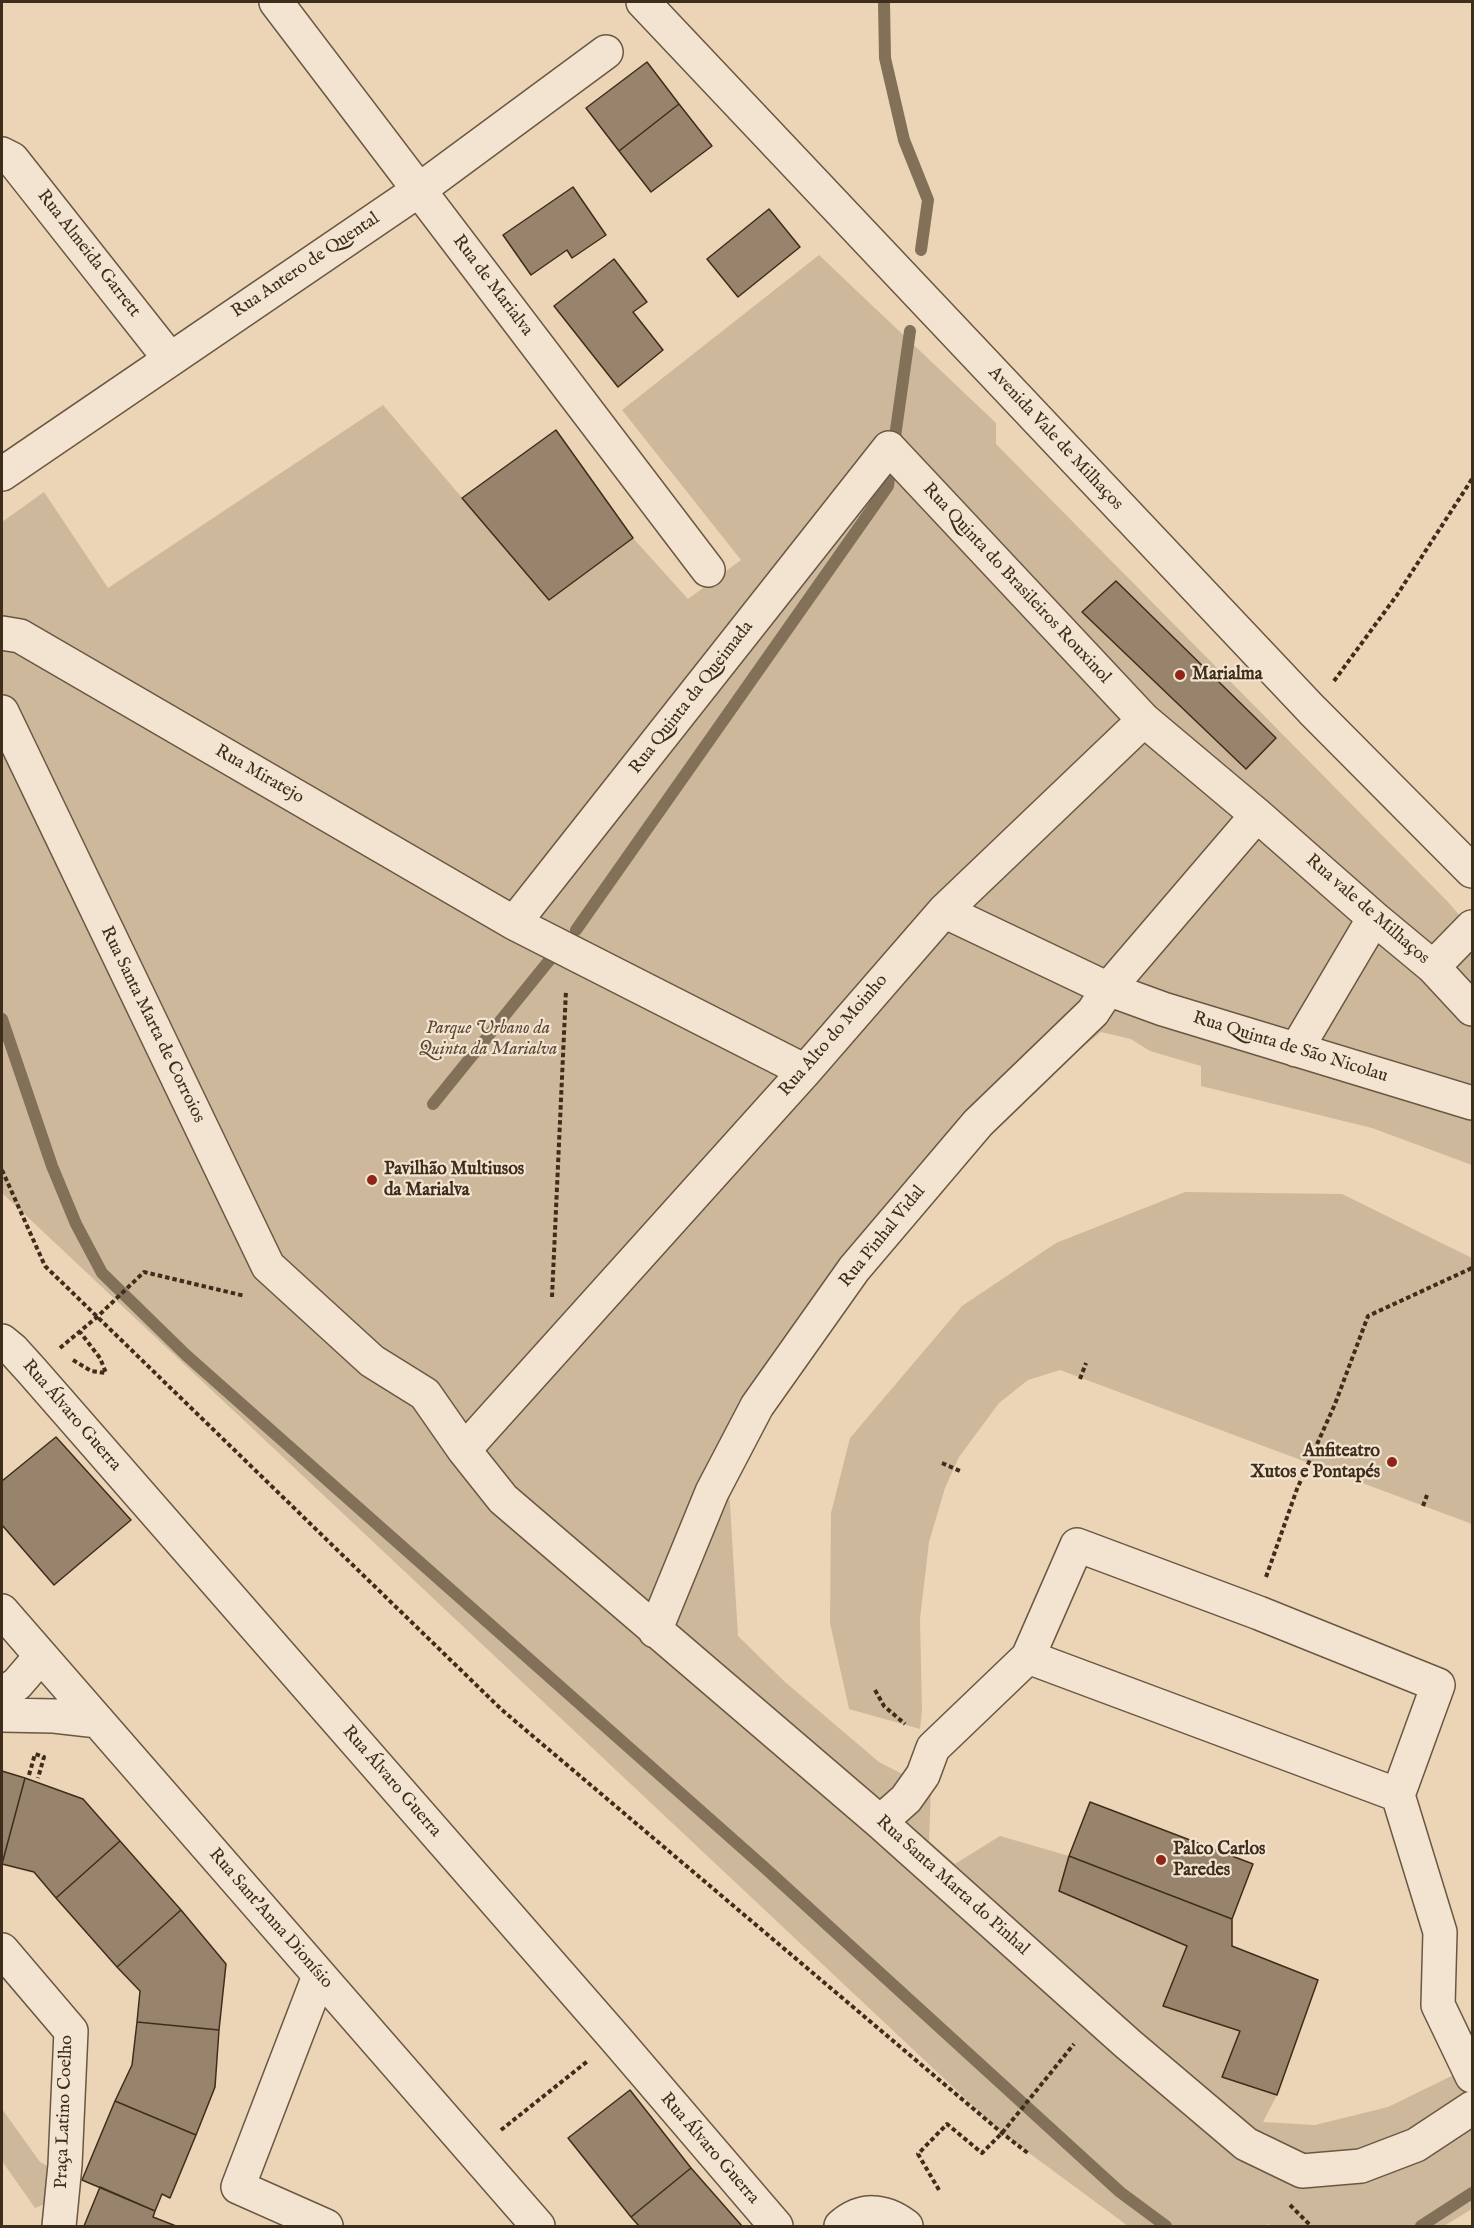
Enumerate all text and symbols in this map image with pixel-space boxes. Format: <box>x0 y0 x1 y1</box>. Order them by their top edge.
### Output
street label: Rua Almeida Garrett <box>32 186 144 322</box>
street label: Rua Antero de Quental <box>228 209 384 323</box>
street label: Rua de Marialva <box>447 231 537 341</box>
street label: Avenida Vale de Milhaços <box>983 363 1127 515</box>
street label: Rua Quinta do Brasileiros Rouxinol <box>917 479 1115 689</box>
street label: Rua Quinta da Queimada <box>625 617 759 779</box>
place label: Marialma <box>1192 664 1263 686</box>
marker: Marialma <box>1173 668 1187 682</box>
street label: Rua Miratejo <box>211 741 307 809</box>
street label: Rua vale de Milhaços <box>1301 850 1433 970</box>
street label: Rua Santa Marta de Corroios <box>95 923 209 1127</box>
street label: Rua Alto do Moinho <box>775 971 893 1101</box>
street label: Rua Quinta de São Nicolau <box>1190 1008 1390 1088</box>
park label: Parque Urbano da Quinta da Marialva <box>419 1018 557 1060</box>
place label: Pavilhão Multiusos da Marialva <box>384 1159 524 1202</box>
marker: Pavilhão Multiusos da Marialva <box>365 1173 379 1187</box>
street label: Rua Pinhal Vidal <box>835 1182 931 1292</box>
street label: Rua Álvaro Guerra <box>17 1356 125 1476</box>
place label: Anfiteatro Xutos e Pontapés <box>1250 1441 1380 1484</box>
marker: Anfiteatro Xutos e Pontapés <box>1385 1455 1399 1469</box>
street label: Rua Álvaro Guerra <box>337 1722 445 1842</box>
street label: Rua Santa Marta do Pinhal <box>871 1812 1033 1960</box>
place label: Palco Carlos Paredes <box>1173 1839 1265 1882</box>
street label: Rua Sant'Anna Dionísio <box>203 1845 337 1993</box>
marker: Palco Carlos Paredes <box>1154 1853 1168 1867</box>
street label: Praça Latino Coelho <box>52 2035 78 2189</box>
street label: Rua Álvaro Guerra <box>655 2089 763 2209</box>

